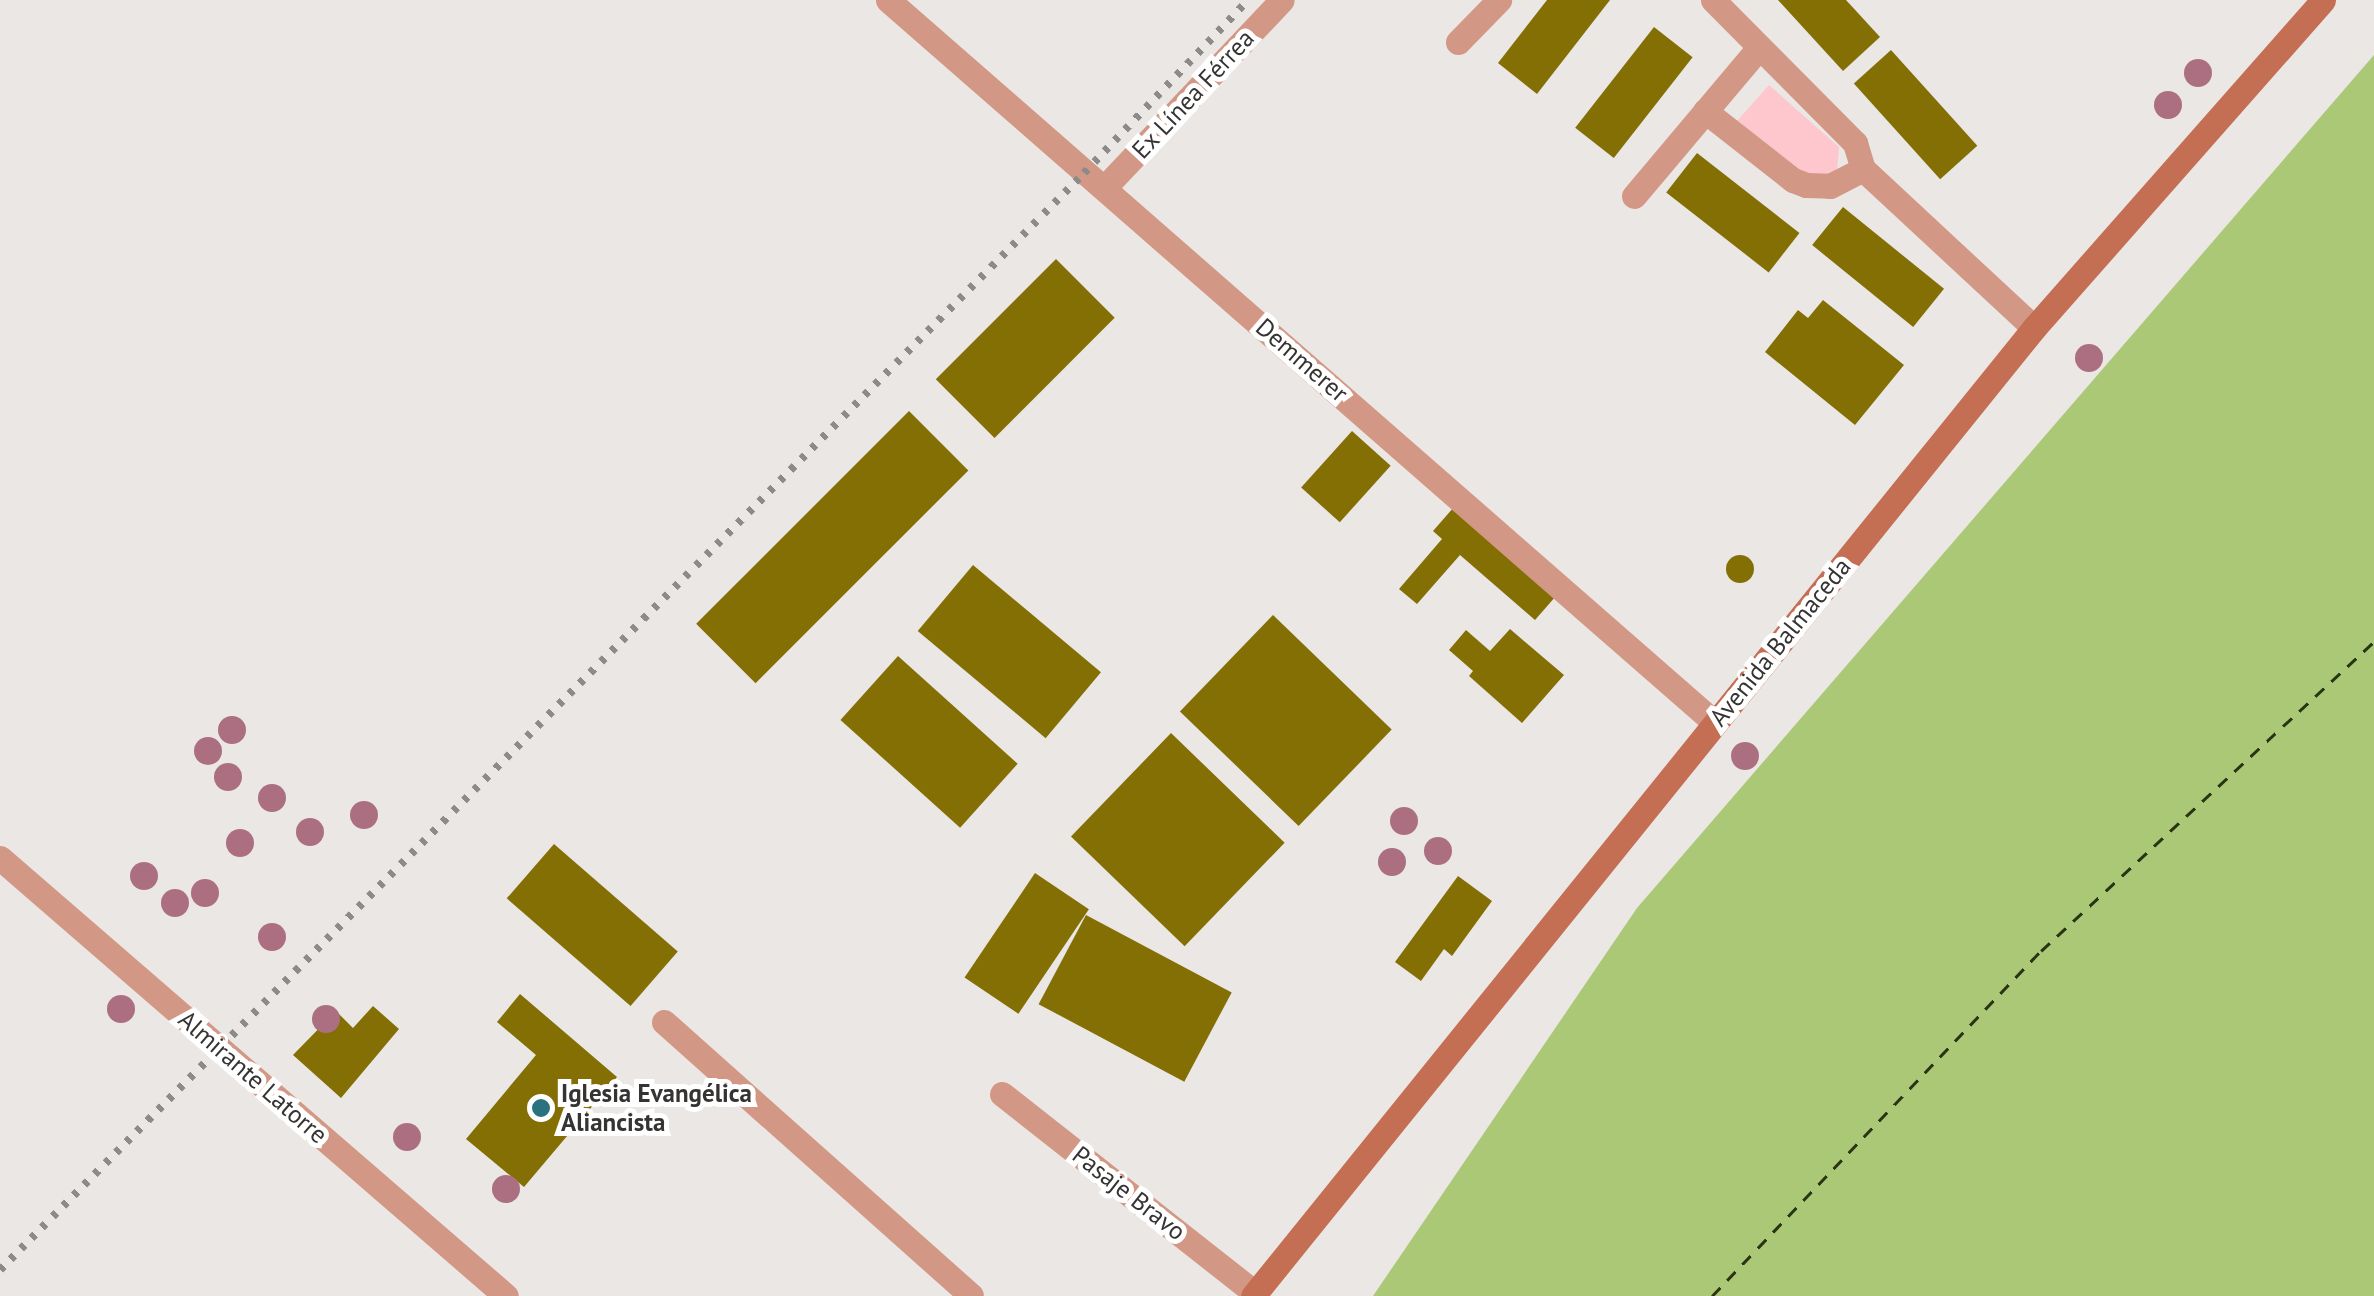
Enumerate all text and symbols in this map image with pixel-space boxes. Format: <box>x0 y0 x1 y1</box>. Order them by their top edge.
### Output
street label: Ex Línea Férrea <box>1126 23 1260 165</box>
street label: Demmerer <box>1250 312 1354 408</box>
street label: Avenida Balmaceda <box>1703 552 1857 732</box>
street label: Almirante Latorre <box>173 1004 333 1150</box>
place label: Iglesia Evangélica Aliancista <box>561 1079 752 1138</box>
marker: Iglesia Evangélica Aliancista <box>530 1097 552 1119</box>
street label: Pasaje Bravo <box>1067 1140 1191 1246</box>

